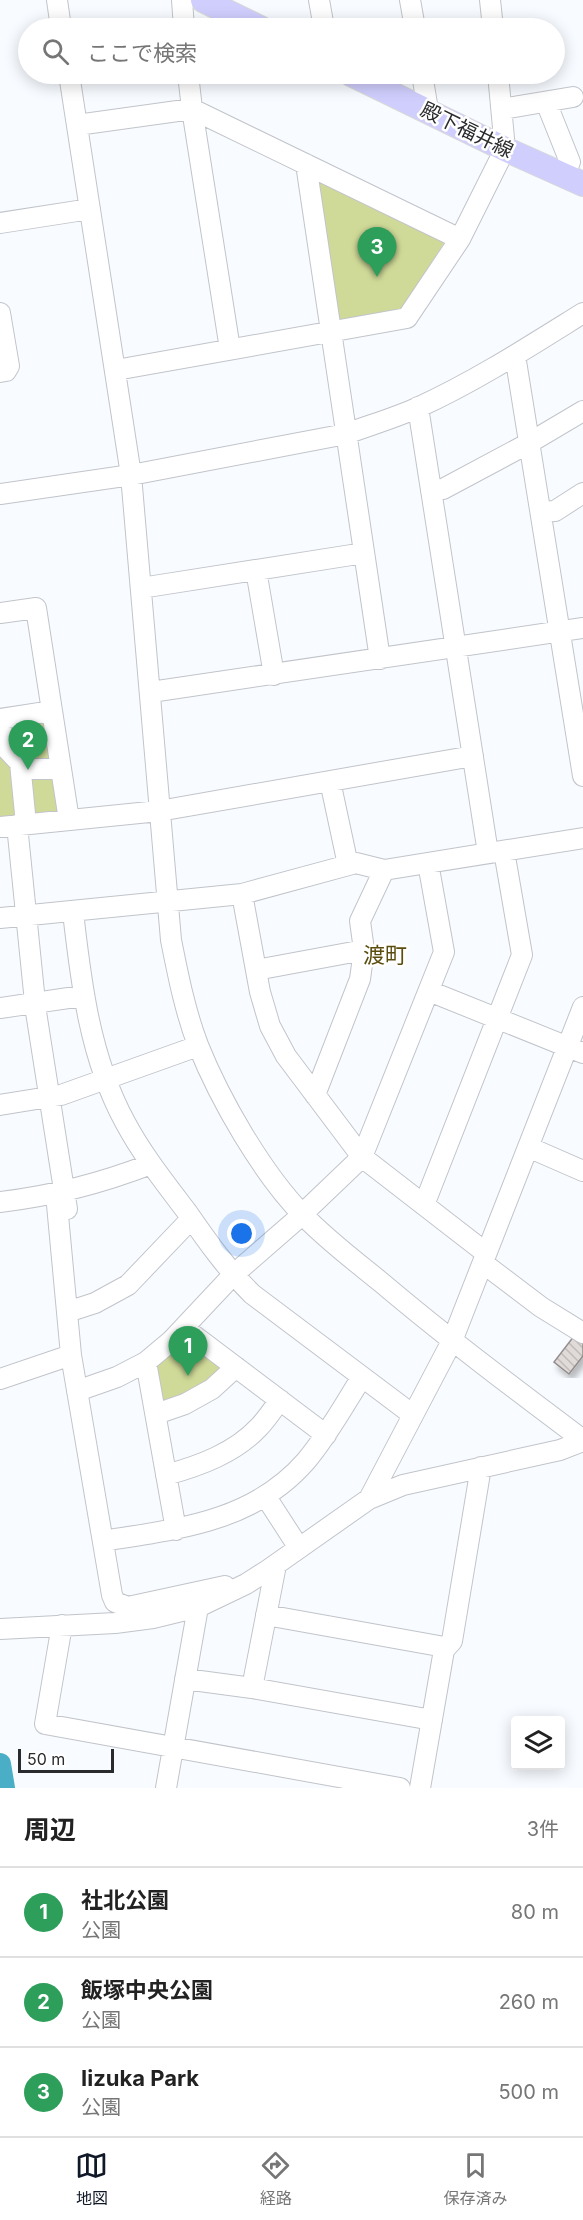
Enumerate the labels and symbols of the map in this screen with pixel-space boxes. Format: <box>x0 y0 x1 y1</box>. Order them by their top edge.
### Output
street label: 殿下福井線 <box>417 97 517 163</box>
pin: 3 <box>358 228 397 277</box>
pin: 2 <box>9 720 48 770</box>
district label: 渡町 <box>363 942 407 968</box>
your location <box>227 1219 256 1248</box>
pin: 1 <box>168 1326 207 1376</box>
scale bar <box>18 1746 114 1774</box>

